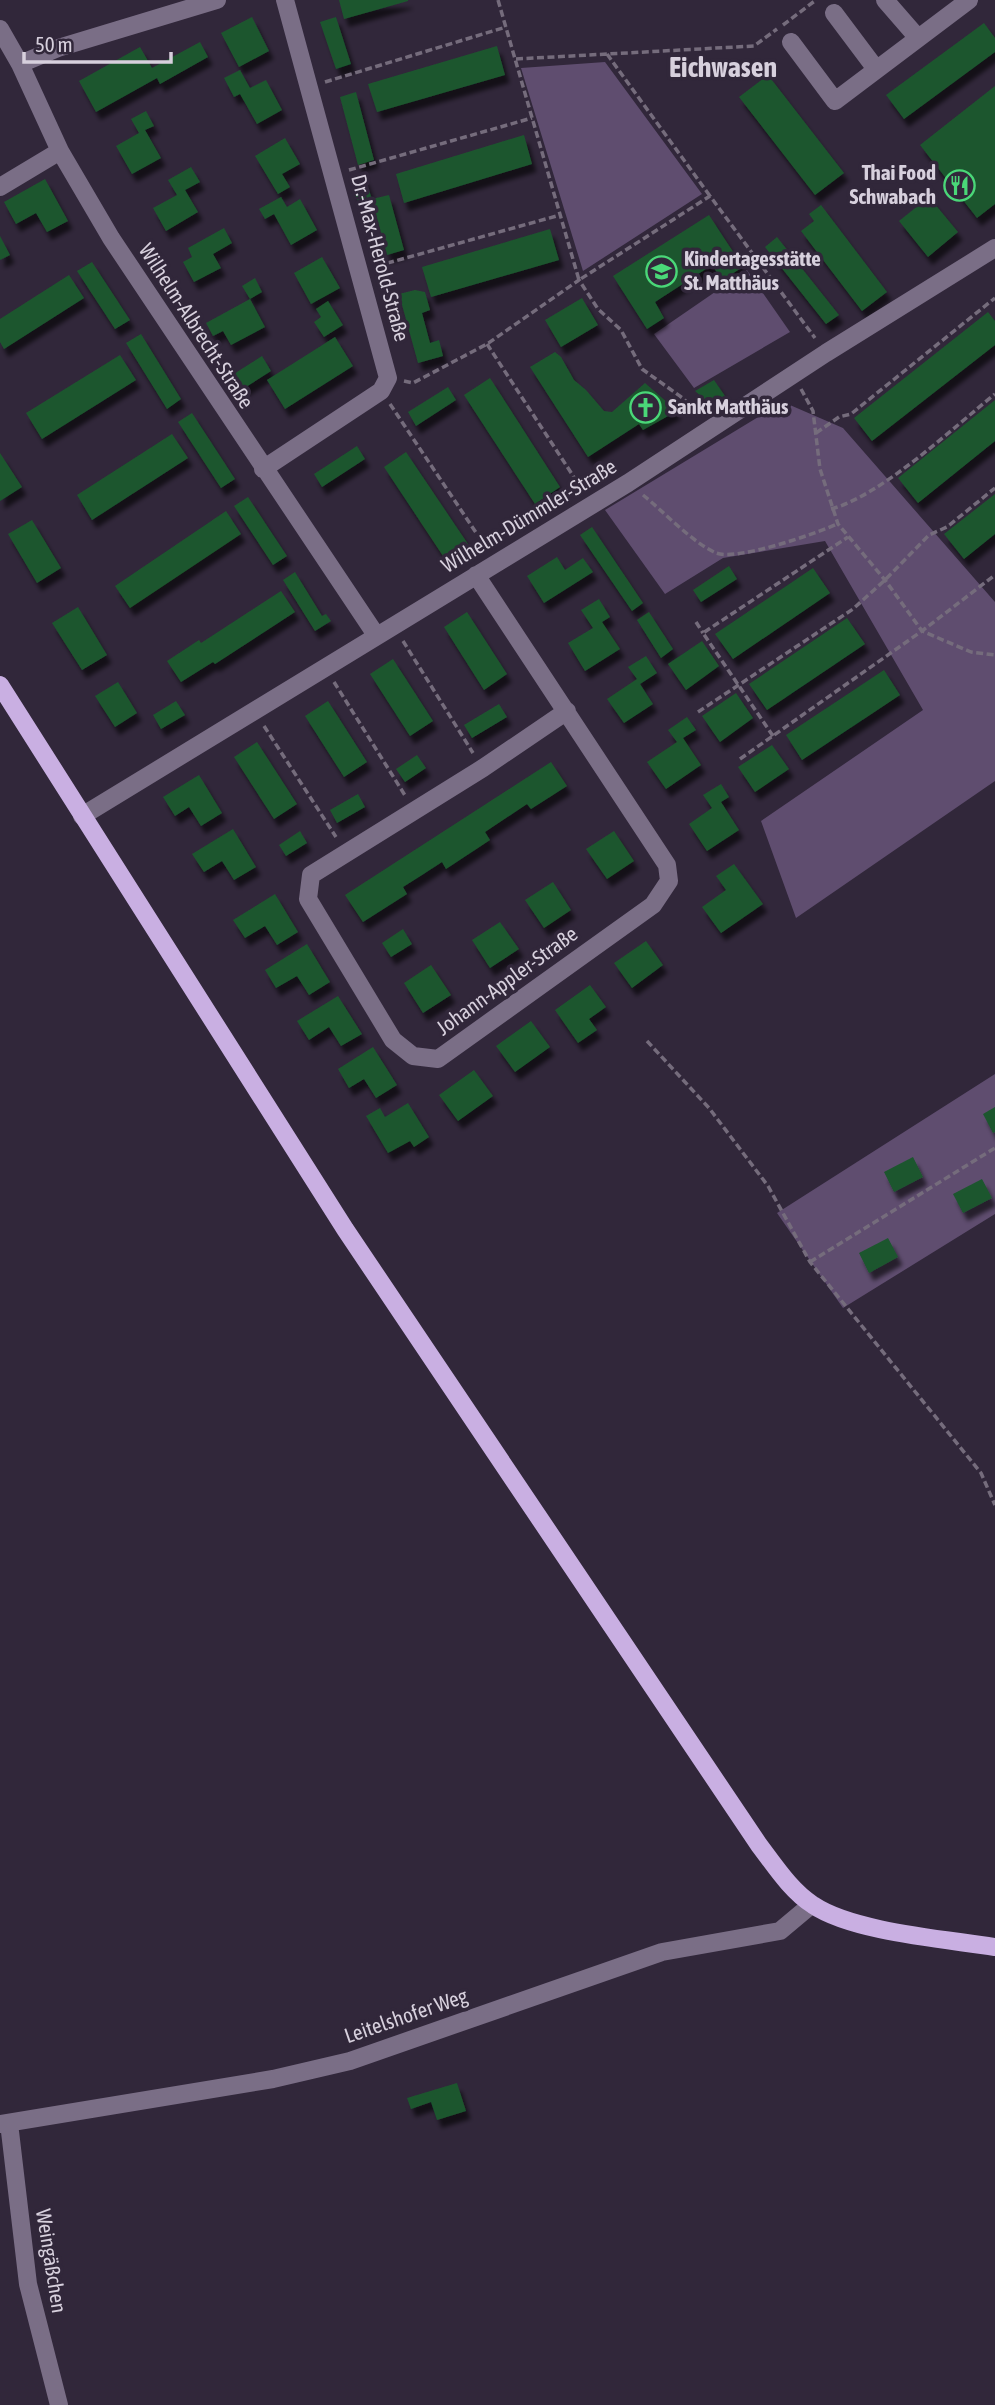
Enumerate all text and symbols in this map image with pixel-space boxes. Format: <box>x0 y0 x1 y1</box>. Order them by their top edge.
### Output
scale bar <box>24 21 172 65</box>
text: 50 m <box>35 32 73 56</box>
district label: Eichwasen <box>669 51 777 83</box>
place label: Thai Food Schwabach <box>849 160 936 208</box>
restaurant icon: Thai Food Schwabach <box>942 168 976 202</box>
street label: Dr.-Max-Herold-Straße <box>347 172 415 344</box>
street label: Wilhelm-Albrecht-Straße <box>135 238 259 412</box>
place label: Kindertagesstätte St. Matthäus <box>684 246 821 294</box>
school or university icon: Kindertagesstätte St. Matthäus <box>644 254 678 288</box>
church icon: Sankt Matthäus <box>628 390 662 424</box>
place label: Sankt Matthäus <box>668 394 789 418</box>
street label: Wilhelm-Dümmler-Straße <box>437 453 620 577</box>
street label: Johann-Appler-Straße <box>431 921 582 1039</box>
street label: Leitelshofer Weg <box>341 1983 470 2047</box>
street label: Weingäßchen <box>32 2207 72 2315</box>

